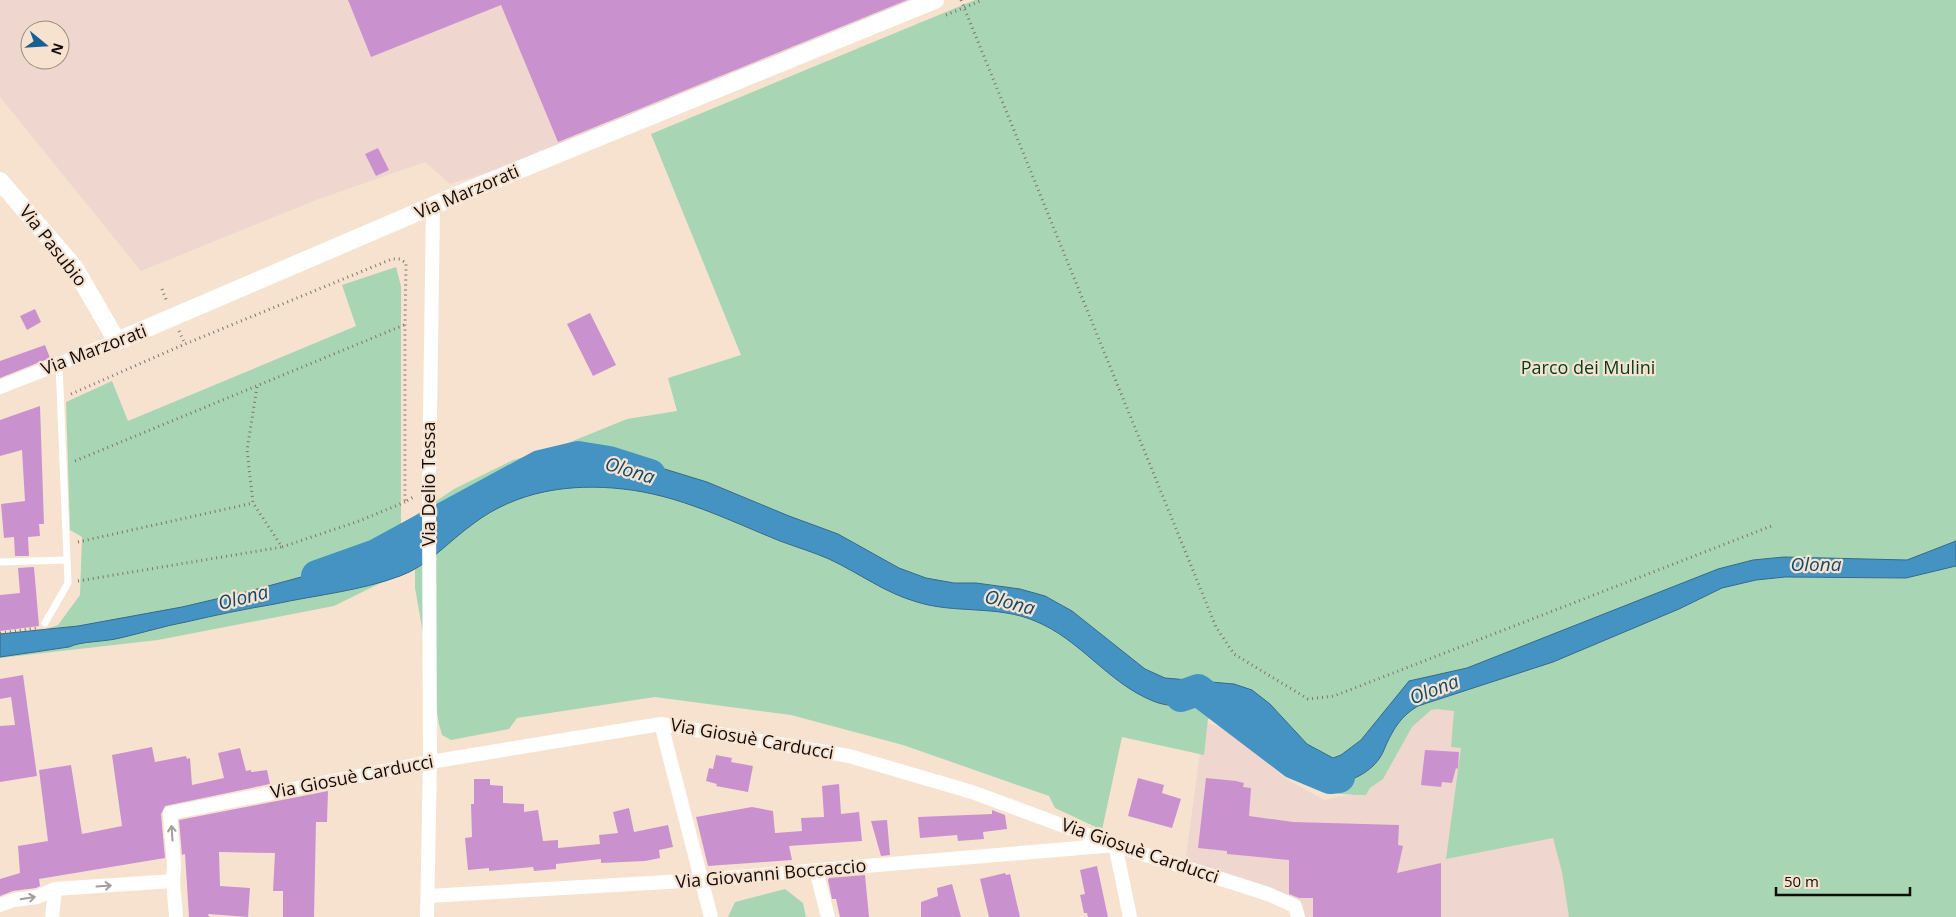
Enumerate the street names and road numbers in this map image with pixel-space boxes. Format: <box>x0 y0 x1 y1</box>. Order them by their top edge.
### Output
street label: Via Marzorati <box>411 158 522 224</box>
street label: Via Pasubio <box>15 200 93 291</box>
street label: Via Marzorati <box>37 318 150 380</box>
street label: Via Delio Tessa <box>416 422 440 546</box>
street label: Via Giosuè Carducci <box>669 712 836 764</box>
street label: Via Giosuè Carducci <box>268 748 435 804</box>
street label: Via Giosuè Carducci <box>1058 812 1222 888</box>
street label: Via Giovanni Boccaccio <box>675 853 867 893</box>

